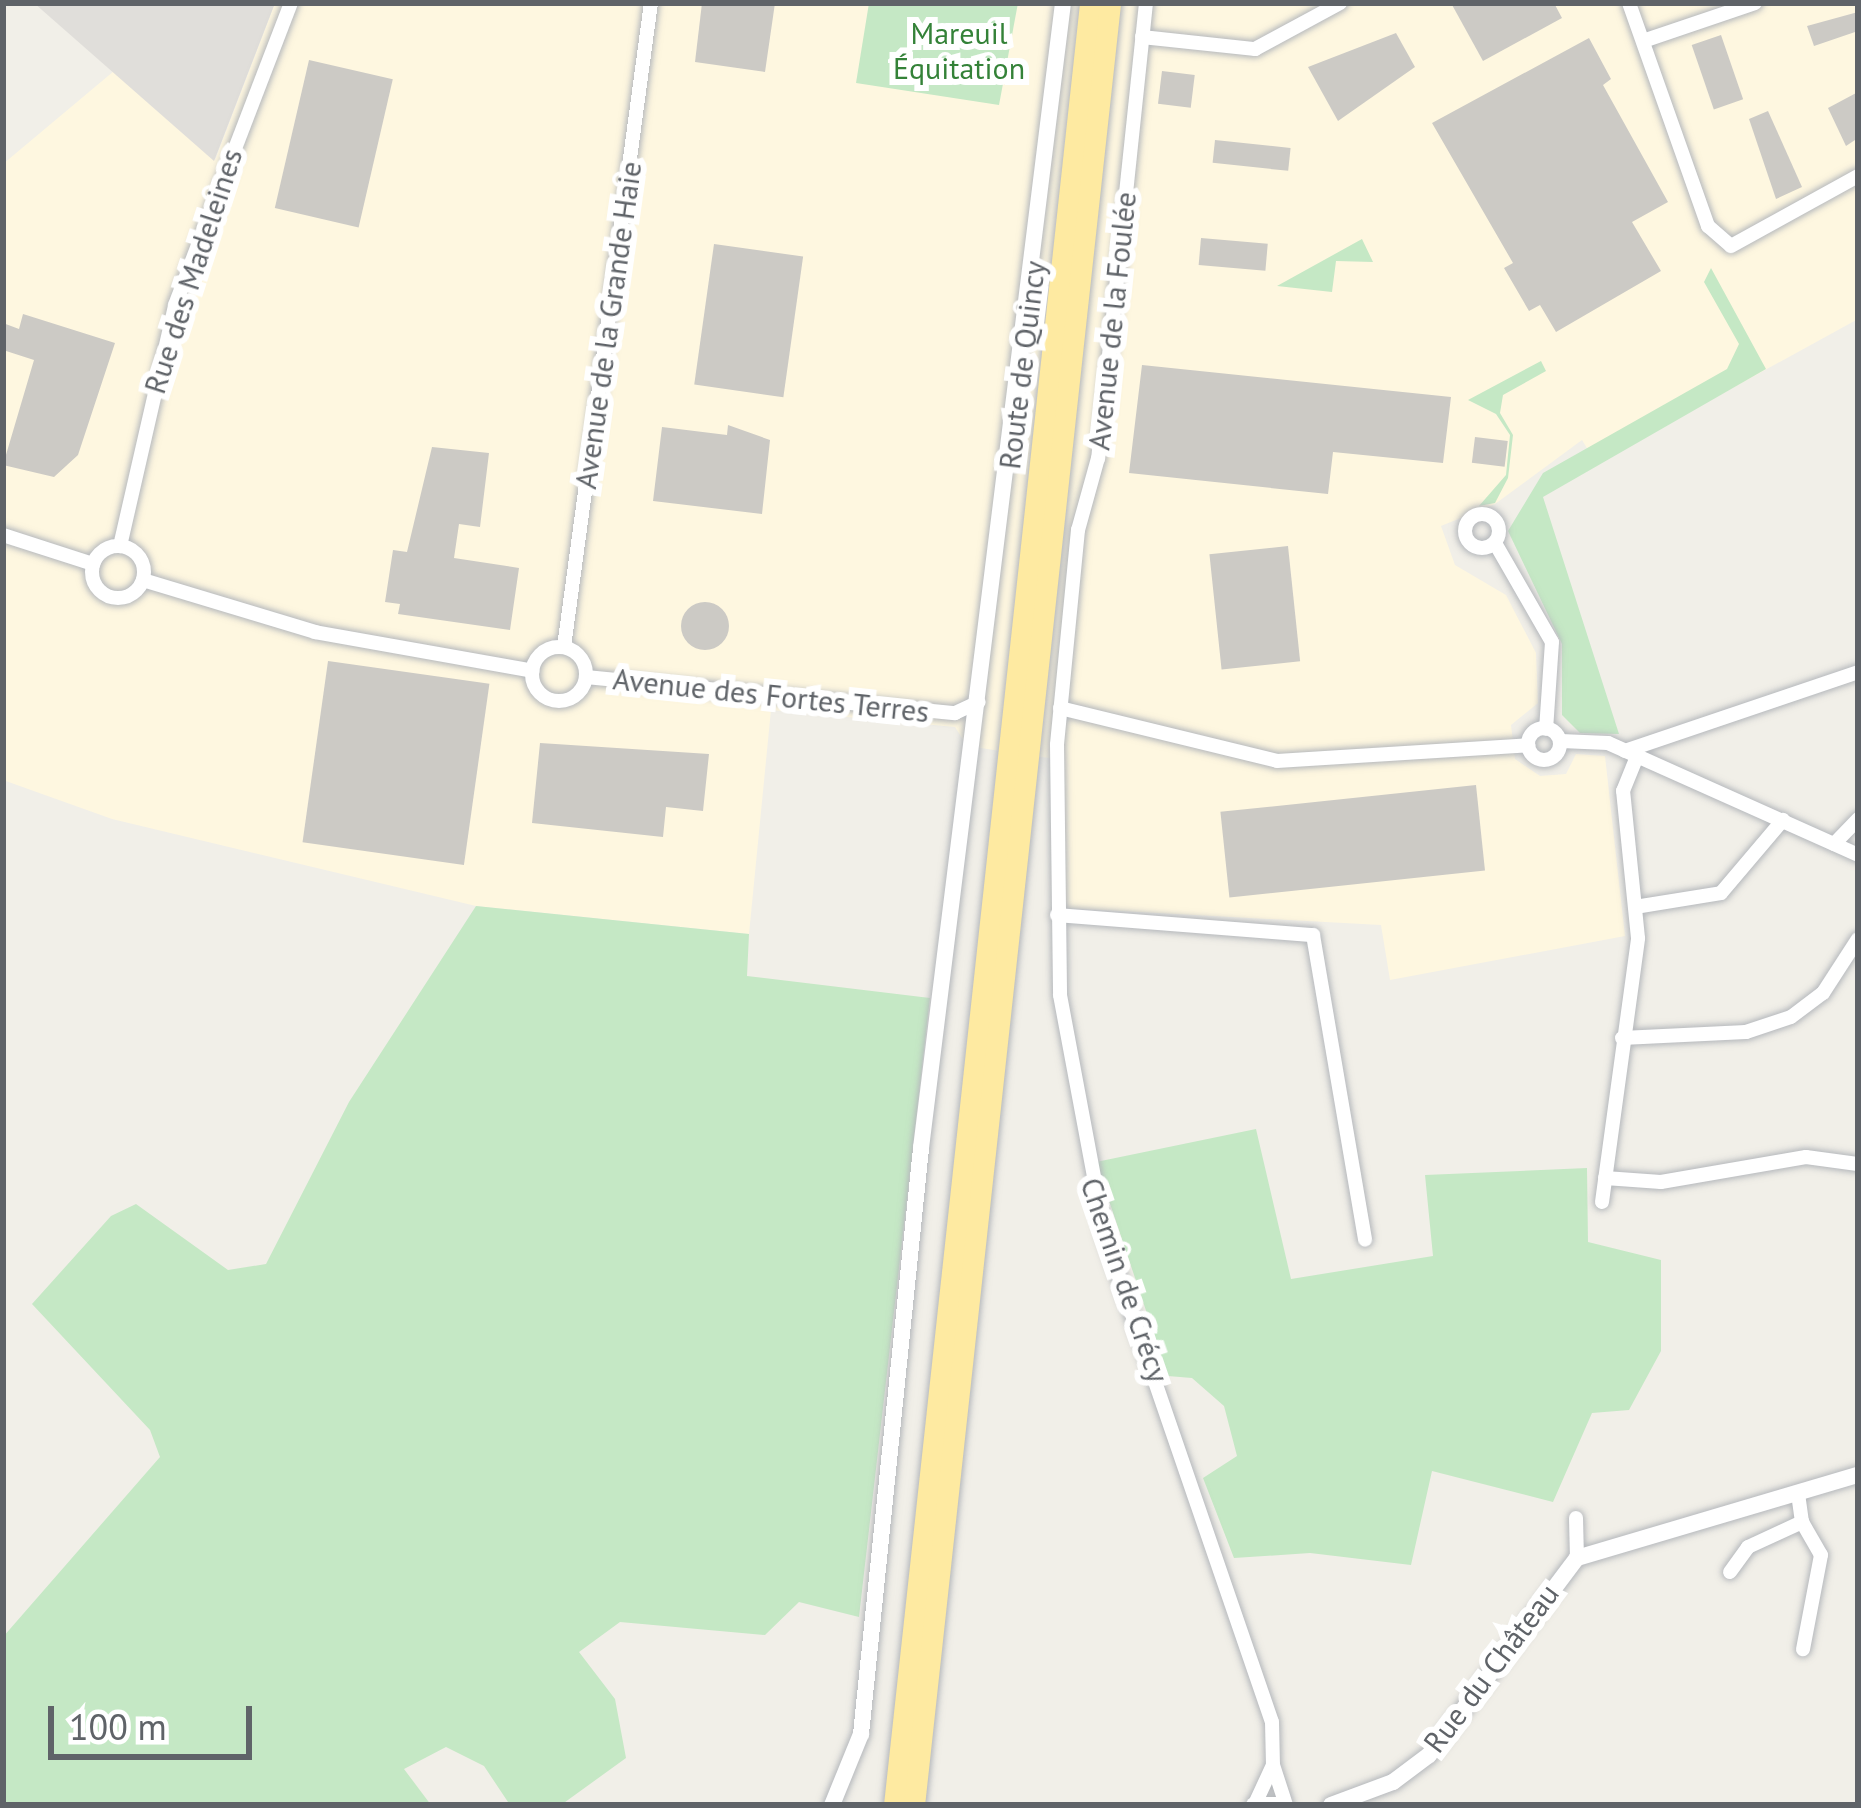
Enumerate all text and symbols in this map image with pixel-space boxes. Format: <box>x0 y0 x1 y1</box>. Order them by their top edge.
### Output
park label: Mareuil Équitation <box>893 15 1025 86</box>
street label: Rue des Madeleines <box>136 144 250 398</box>
street label: Avenue de la Grande Haie <box>567 159 649 491</box>
street label: Avenue de la Foulée <box>1081 190 1143 452</box>
street label: Route de Quincy <box>991 259 1053 471</box>
street label: Avenue des Fortes Terres <box>611 660 931 730</box>
street label: Chemin de Crécy <box>1073 1173 1177 1387</box>
street label: Rue du Château <box>1416 1577 1566 1759</box>
scale bar <box>54 1682 258 1756</box>
text: 100 m <box>69 1703 167 1750</box>

